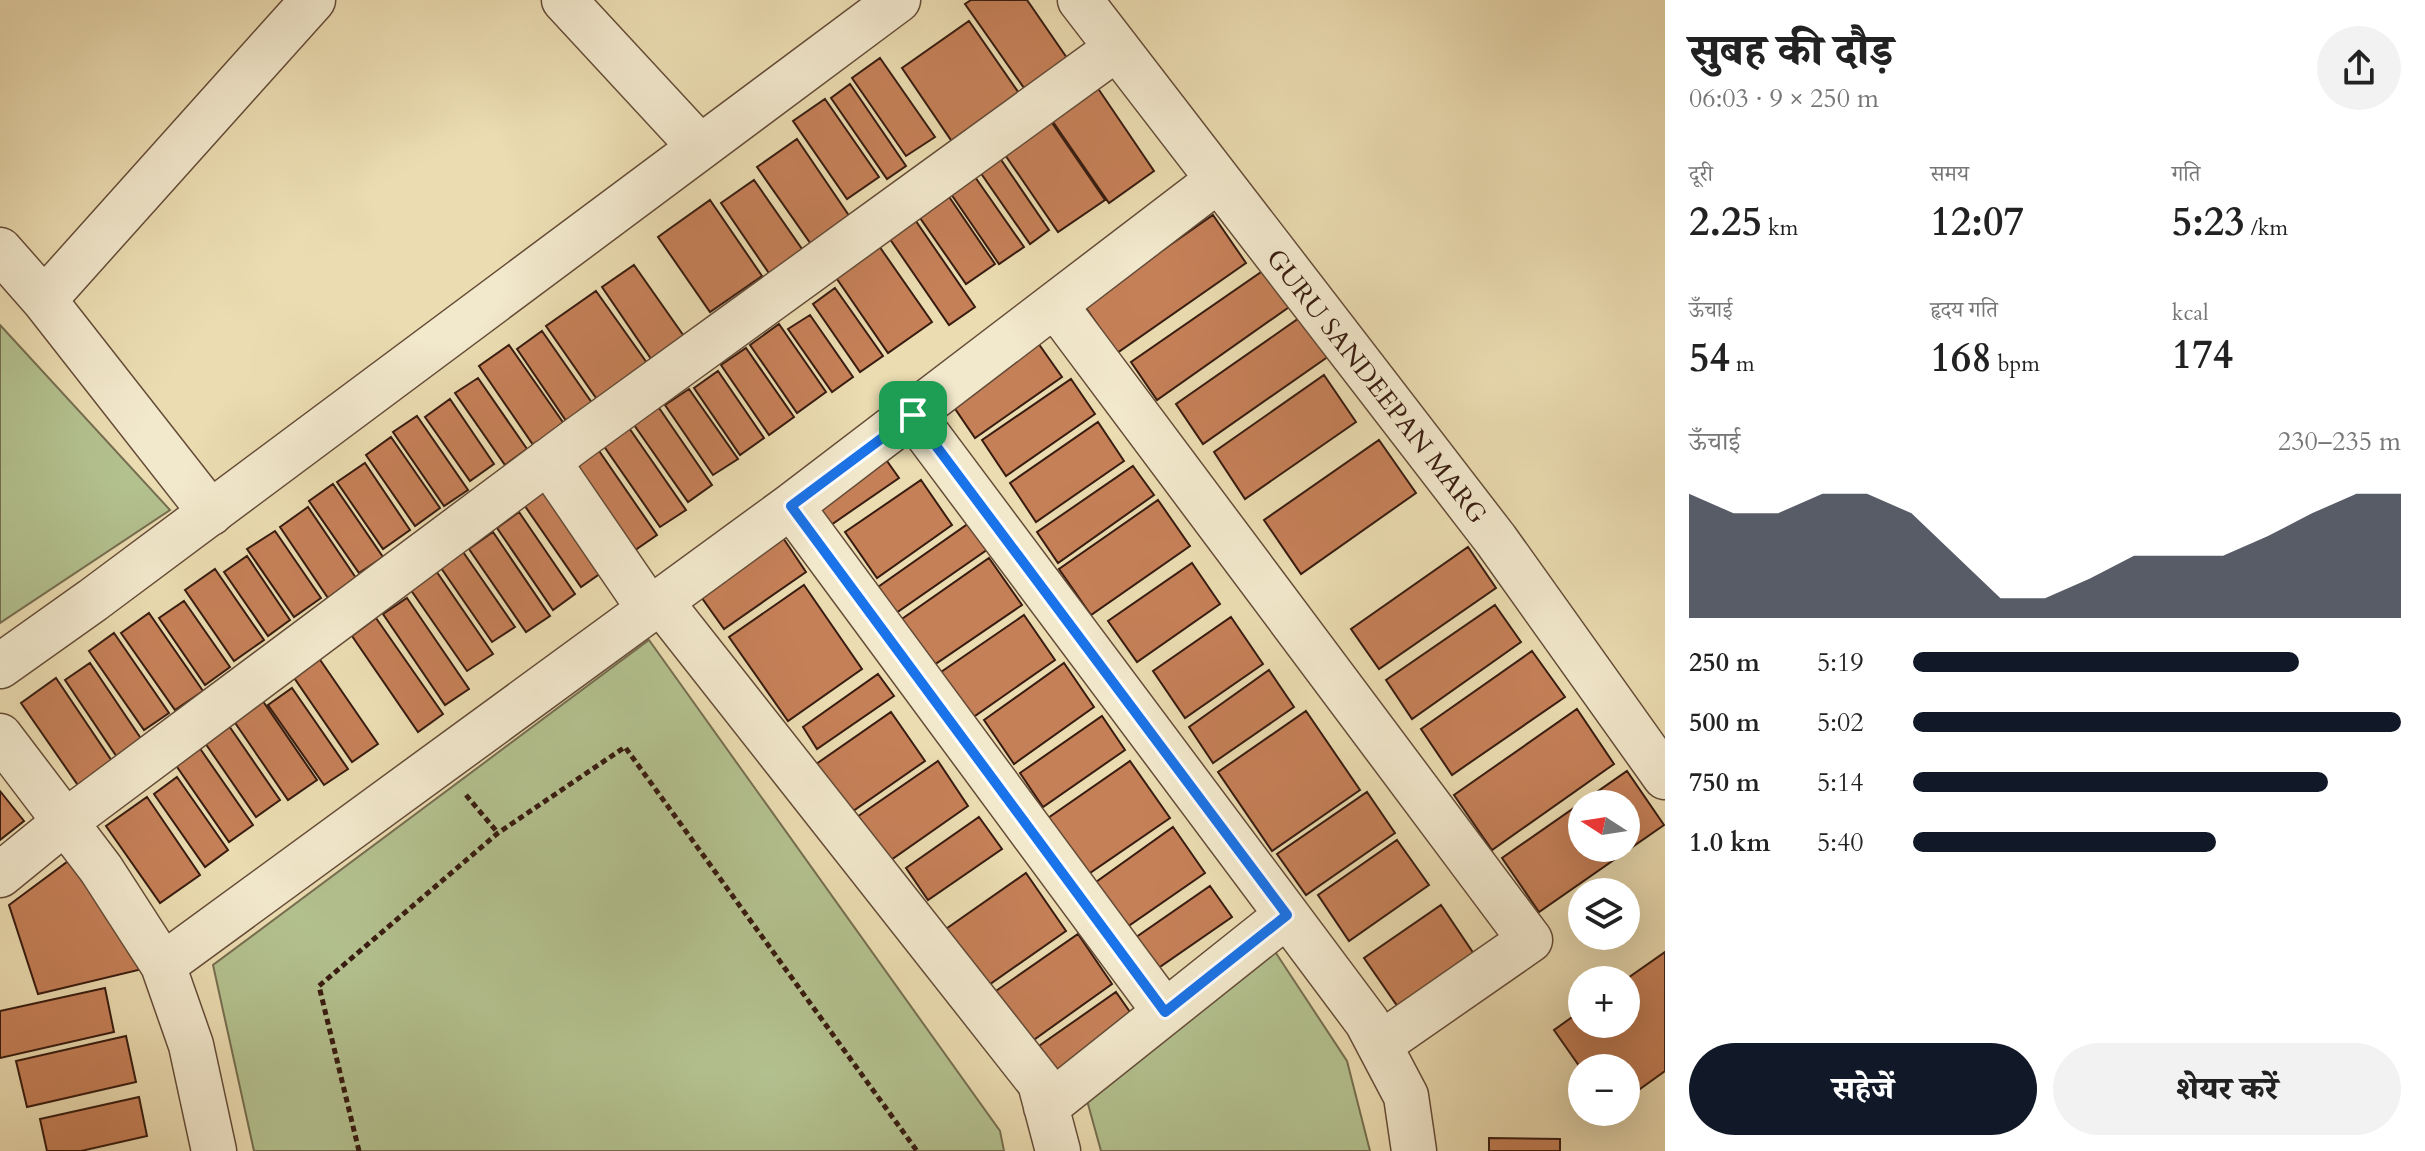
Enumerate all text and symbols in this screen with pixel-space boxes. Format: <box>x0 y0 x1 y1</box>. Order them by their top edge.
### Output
text: सुबह की दौड़ <box>1689 21 1893 81</box>
button: share <box>2317 26 2401 110</box>
text: 06:03 · 9 × 250 m <box>1689 81 1879 116</box>
text: दूरी <box>1689 159 1713 189</box>
text: समय <box>1930 159 1969 189</box>
text: गति <box>2172 159 2200 189</box>
text: 2.25 <box>1689 195 1762 250</box>
text: 12:07 <box>1930 195 2024 250</box>
text: 5:23 <box>2172 195 2245 250</box>
text: km <box>1762 213 1798 243</box>
text: /km <box>2245 213 2288 243</box>
street label: GURU SANDEEPAN MARG <box>1258 242 1495 531</box>
text: ऊँचाई <box>1689 295 1732 325</box>
text: हृदय गति <box>1930 295 1998 325</box>
text: kcal <box>2172 298 2209 328</box>
text: 174 <box>2172 328 2233 383</box>
text: 54 <box>1689 331 1730 386</box>
text: 168 <box>1930 331 1992 386</box>
text: m <box>1730 349 1755 379</box>
text: bpm <box>1992 349 2040 379</box>
pin <box>879 381 947 449</box>
icon: arrive <box>891 393 935 437</box>
text: ऊँचाई <box>1689 424 1740 459</box>
text: 230–235 m <box>2278 424 2401 459</box>
text: 250 m <box>1689 645 1760 680</box>
text: 5:19 <box>1817 645 1864 680</box>
text: 500 m <box>1689 705 1760 740</box>
text: 5:02 <box>1817 705 1864 740</box>
text: 750 m <box>1689 765 1760 800</box>
text: 5:14 <box>1817 765 1864 800</box>
north arrow <box>1568 790 1640 862</box>
map controls <box>1568 790 1640 1126</box>
text: 1.0 km <box>1689 825 1770 860</box>
text: 5:40 <box>1817 825 1864 860</box>
button: layers <box>1568 878 1640 950</box>
button: + <box>1568 966 1640 1038</box>
button: सहेजें <box>1689 1043 2037 1135</box>
button: शेयर करें <box>2053 1043 2401 1135</box>
button: − <box>1568 1054 1640 1126</box>

